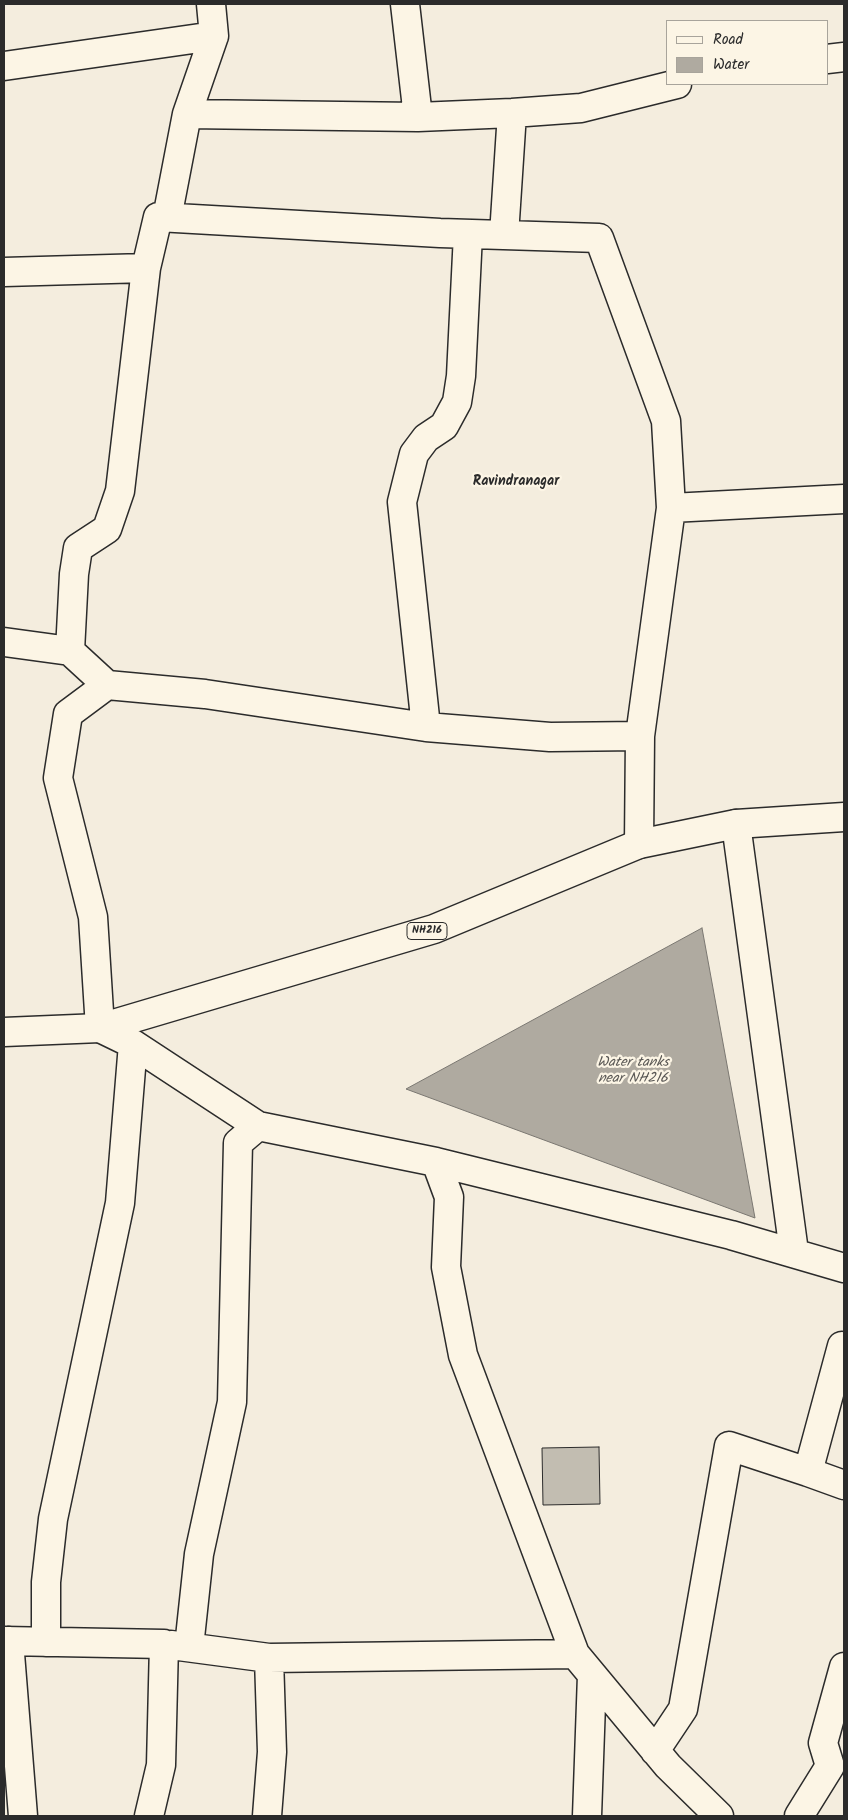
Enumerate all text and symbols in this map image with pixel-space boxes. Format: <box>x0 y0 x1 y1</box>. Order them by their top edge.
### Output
legend <box>666 20 828 85</box>
text: Road <box>713 28 743 52</box>
text: Water <box>713 53 749 77</box>
district label: Ravindranagar <box>473 475 559 491</box>
road number: NH216 <box>407 922 447 939</box>
water label: Water tanks near NH216 <box>597 1056 669 1088</box>

